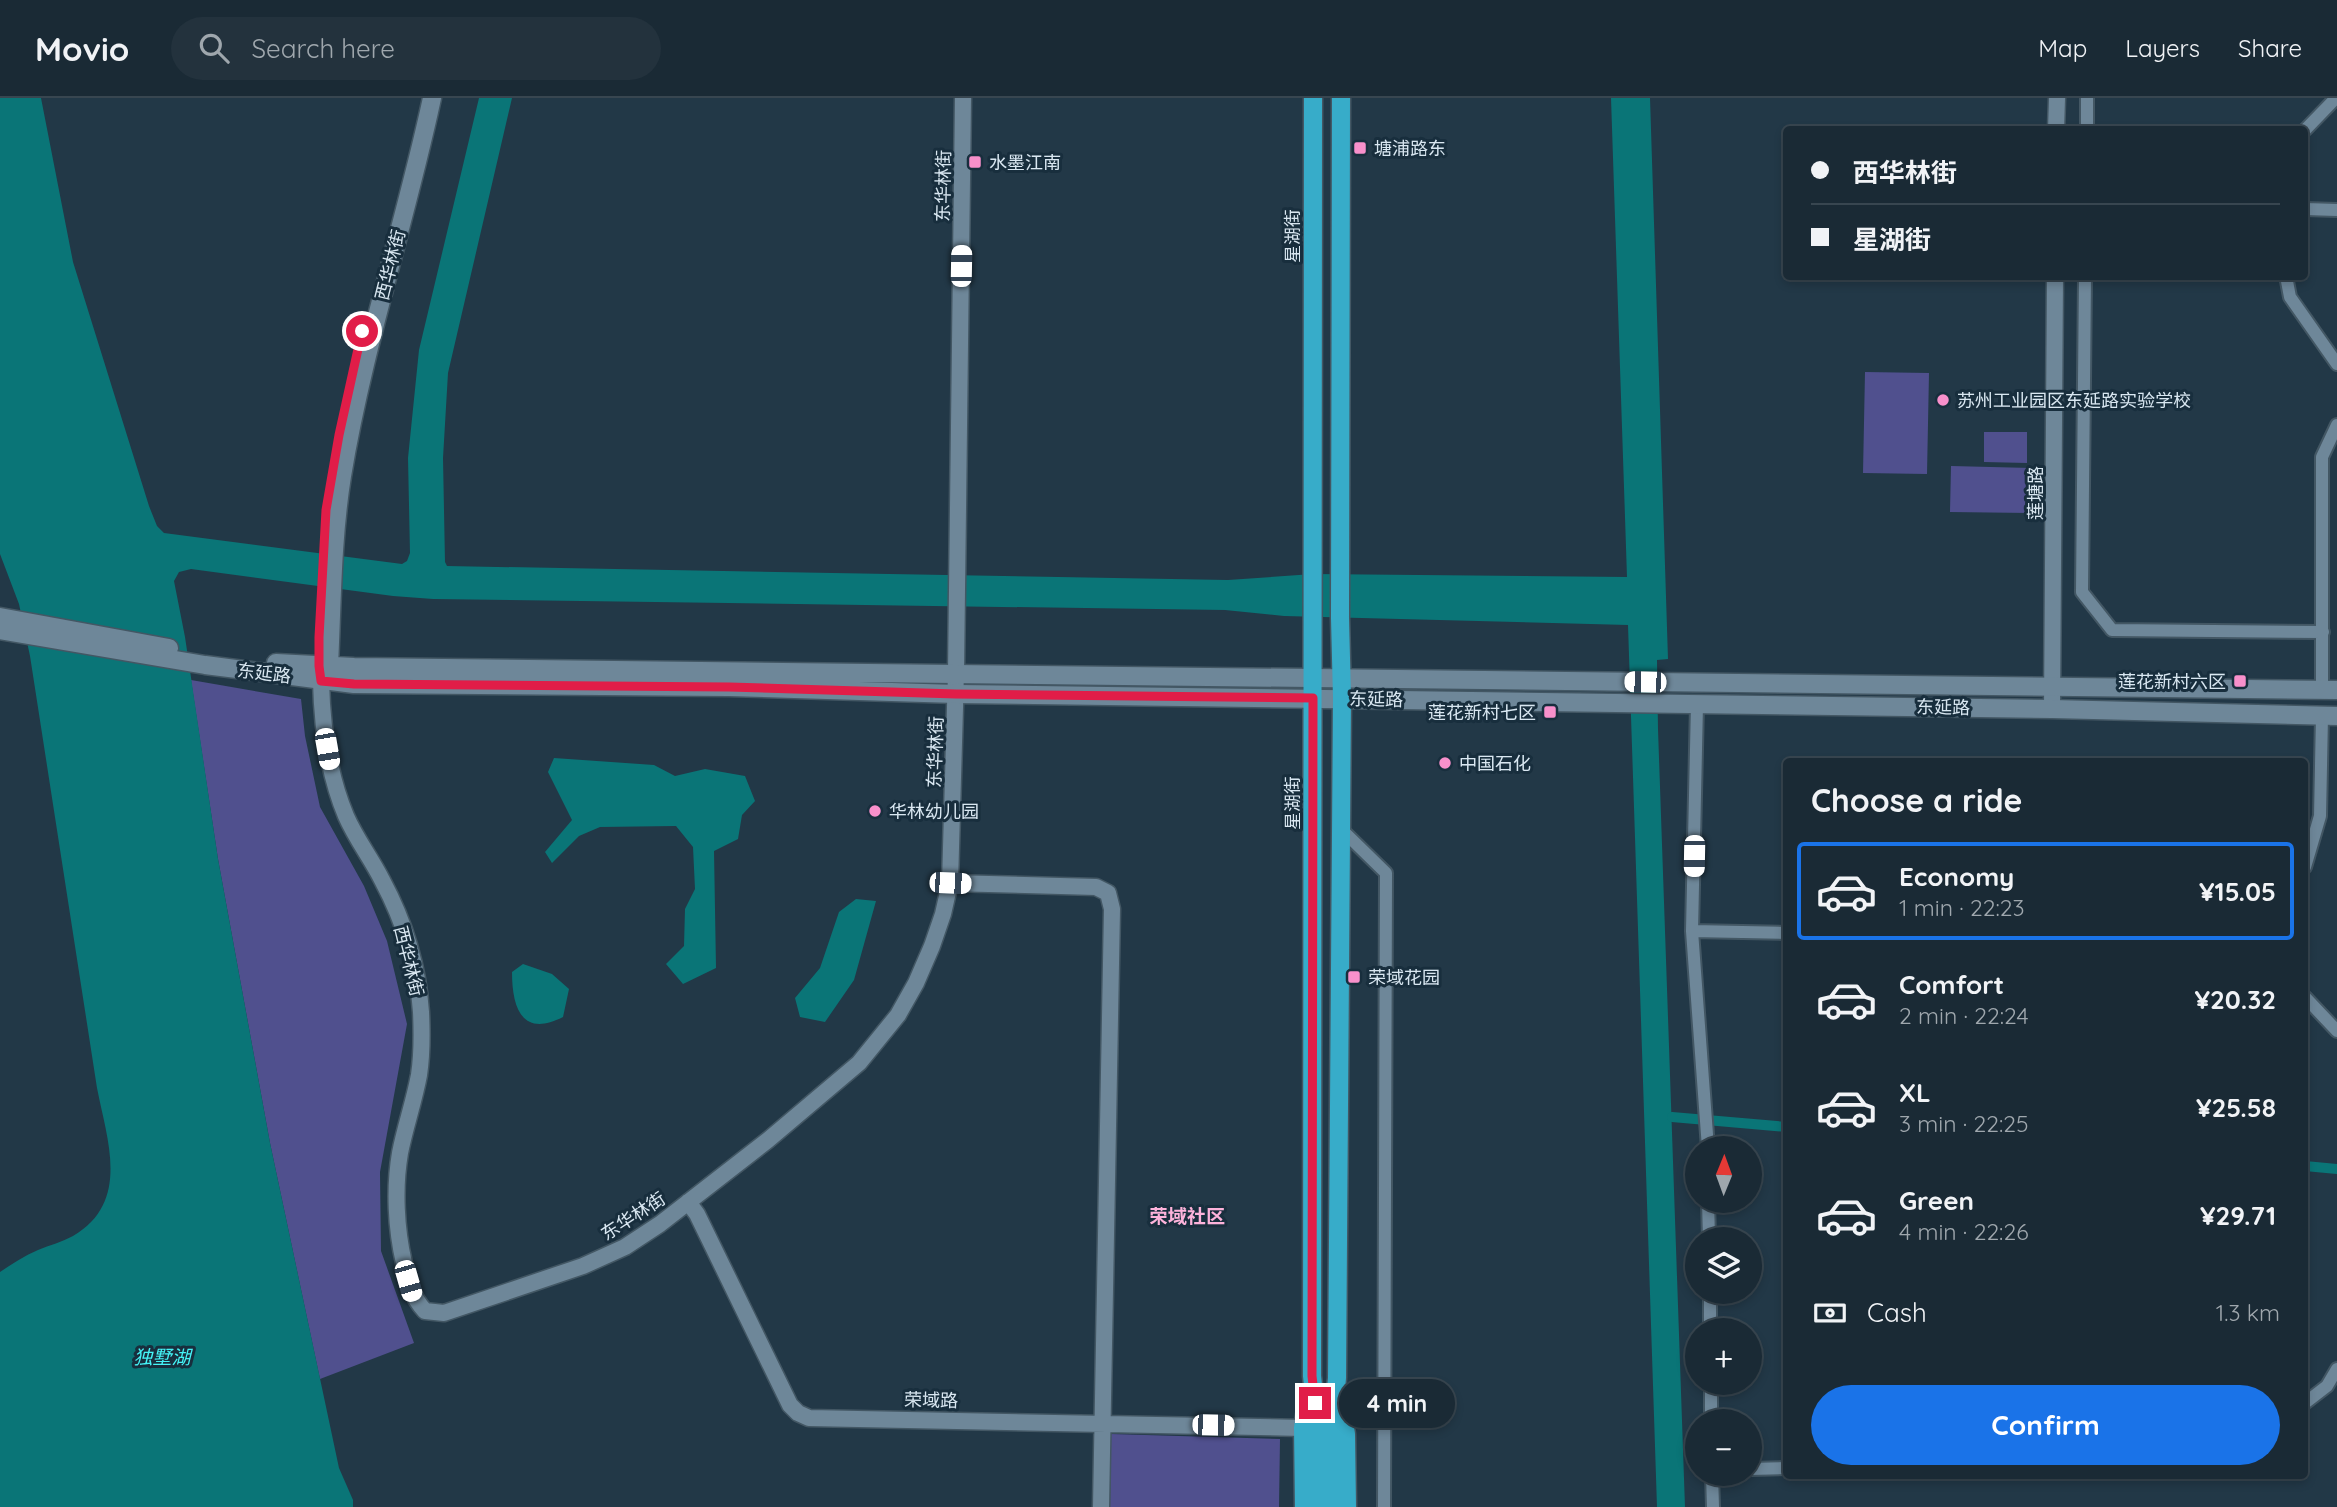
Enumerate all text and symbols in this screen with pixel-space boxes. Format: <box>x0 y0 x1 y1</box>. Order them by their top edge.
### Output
search box <box>171 17 661 80</box>
text: Movio <box>35 28 129 69</box>
icon: search <box>195 29 233 67</box>
text: Search here <box>251 32 395 65</box>
text: Map <box>2038 33 2087 63</box>
text: Layers <box>2125 33 2200 63</box>
text: Share <box>2238 33 2302 63</box>
place label: 塘浦路东 <box>1374 137 1446 160</box>
marker: 塘浦路东 <box>1352 140 1368 156</box>
street label: 东华林街 <box>931 150 955 222</box>
place label: 水墨江南 <box>989 151 1061 174</box>
marker: 水墨江南 <box>967 154 983 170</box>
text: 西华林街 <box>1853 156 1957 189</box>
street label: 星湖街 <box>1281 209 1304 263</box>
text: 星湖街 <box>1853 223 1931 256</box>
street label: 西华林街 <box>370 227 410 303</box>
car <box>951 245 972 287</box>
route start <box>346 315 378 347</box>
place label: 苏州工业园区东延路实验学校 <box>1957 389 2191 412</box>
marker: 苏州工业园区东延路实验学校 <box>1935 392 1951 408</box>
street label: 莲塘路 <box>2024 466 2047 520</box>
street label: 东延路 <box>236 658 292 688</box>
place label: 莲花新村六区 <box>2118 670 2226 693</box>
car <box>1624 671 1667 693</box>
marker: 莲花新村六区 <box>2232 673 2248 689</box>
street label: 东延路 <box>1349 687 1403 711</box>
street label: 东延路 <box>1916 695 1970 719</box>
place label: 莲花新村七区 <box>1428 701 1536 724</box>
marker: 莲花新村七区 <box>1542 704 1558 720</box>
street label: 东华林街 <box>922 716 948 788</box>
car <box>314 726 341 772</box>
place label: 中国石化 <box>1459 752 1531 775</box>
marker: 中国石化 <box>1437 755 1453 771</box>
street label: 星湖街 <box>1281 776 1304 830</box>
text: Choose a ride <box>1811 780 2023 820</box>
place label: 华林幼儿园 <box>889 800 979 823</box>
marker: 华林幼儿园 <box>867 803 883 819</box>
car <box>1684 835 1705 877</box>
icon: car <box>1815 860 1878 923</box>
text: Economy <box>1899 860 2014 893</box>
car <box>929 872 972 894</box>
text: ¥15.05 <box>2199 875 2276 908</box>
text: 1 min · 22:23 <box>1899 893 2025 922</box>
street label: 西华林街 <box>389 923 429 999</box>
place label: 荣域花园 <box>1368 966 1440 989</box>
icon: car <box>1815 968 1878 1031</box>
text: Comfort <box>1899 968 2004 1001</box>
marker: 荣域花园 <box>1346 969 1362 985</box>
text: ¥20.32 <box>2195 983 2276 1016</box>
text: 2 min · 22:24 <box>1899 1001 2029 1030</box>
icon: car <box>1815 1076 1878 1139</box>
text: XL <box>1899 1076 1931 1109</box>
text: ¥25.58 <box>2196 1091 2276 1124</box>
text: 3 min · 22:25 <box>1899 1109 2029 1138</box>
north arrow <box>1685 1136 1762 1213</box>
map controls <box>1685 1136 1762 1486</box>
icon: car <box>1815 1184 1878 1247</box>
text: Green <box>1899 1184 1974 1217</box>
street label: 东华林街 <box>597 1187 669 1245</box>
text: ¥29.71 <box>2200 1199 2276 1232</box>
district label: 荣域社区 <box>1149 1204 1225 1228</box>
text: 4 min · 22:26 <box>1899 1217 2029 1246</box>
button: layers <box>1685 1227 1762 1304</box>
car <box>393 1258 424 1304</box>
icon: cash <box>1811 1294 1849 1332</box>
text: Cash <box>1867 1296 1927 1329</box>
text: 1.3 km <box>2216 1298 2280 1327</box>
button: + <box>1685 1318 1762 1395</box>
water label: 独墅湖 <box>133 1345 193 1369</box>
callout: 4 min <box>1340 1378 1455 1428</box>
button: Confirm <box>1811 1385 2280 1465</box>
route end <box>1299 1387 1331 1419</box>
street label: 荣域路 <box>904 1388 958 1412</box>
text: 4 min <box>1367 1389 1427 1418</box>
button: − <box>1685 1409 1762 1486</box>
car <box>1192 1414 1235 1436</box>

